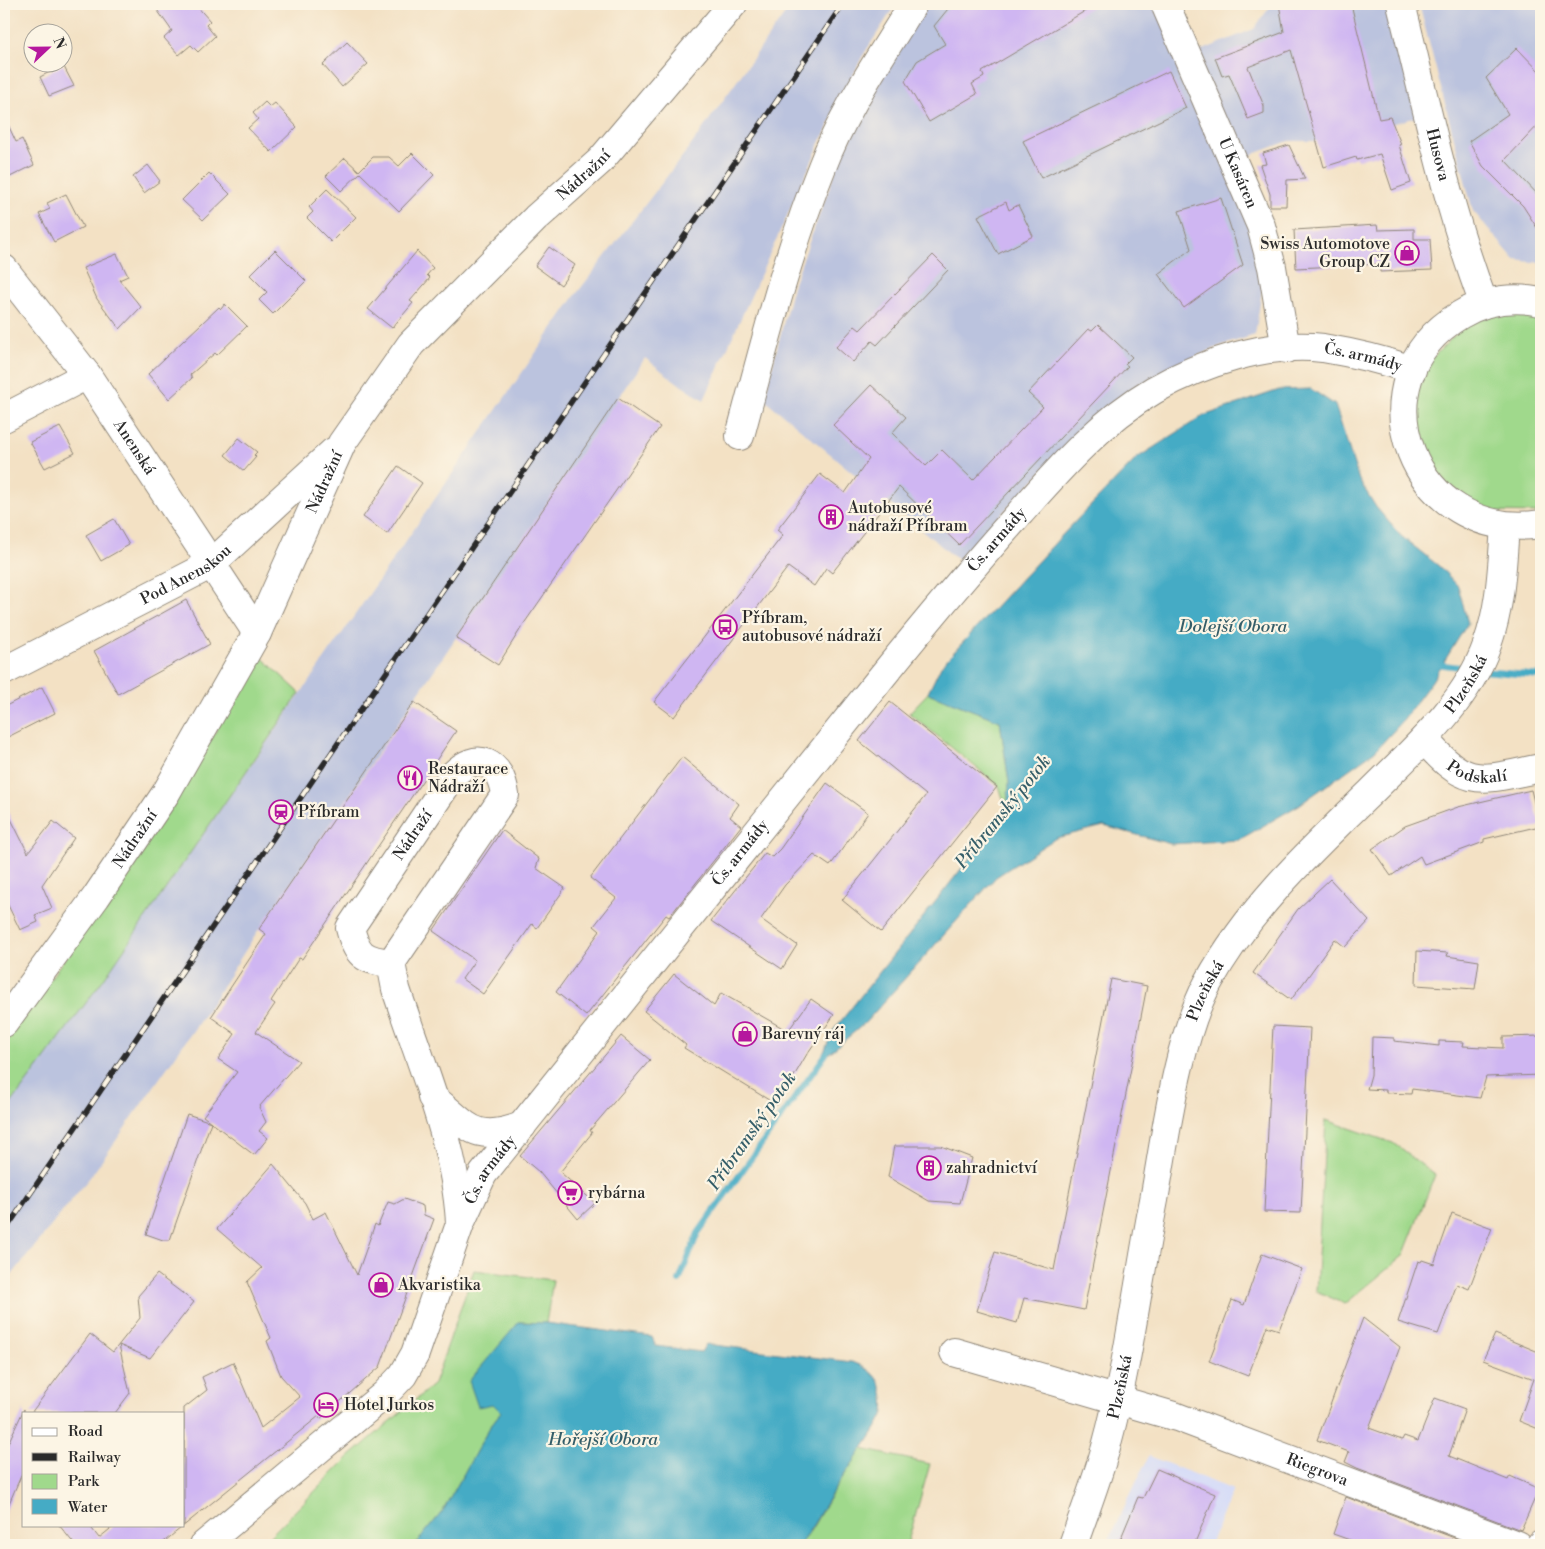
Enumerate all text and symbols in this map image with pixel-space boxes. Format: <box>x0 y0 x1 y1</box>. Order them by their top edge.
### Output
north arrow <box>22 22 72 72</box>
text: N <box>49 35 70 52</box>
street label: Husova <box>1422 126 1455 184</box>
street label: U Kasáren <box>1214 134 1262 212</box>
street label: Nádražní <box>553 145 616 205</box>
place label: Swiss Automotove Group CZ <box>1260 234 1390 272</box>
shop icon: Swiss Automotove Group CZ <box>1394 240 1420 266</box>
street label: Čs. armády <box>1323 336 1405 376</box>
street label: Anenská <box>109 415 160 479</box>
street label: Nádražní <box>302 447 348 516</box>
place label: Autobusové nádraží Příbram <box>847 498 967 536</box>
street label: Čs. armády <box>962 503 1031 576</box>
building icon: Autobusové nádraží Příbram <box>818 504 844 530</box>
street label: Pod Anenskou <box>137 540 236 609</box>
place label: Příbram, autobusové nádraží <box>742 608 882 646</box>
bus stop icon: Příbram, autobusové nádraží <box>712 614 738 640</box>
water label: Dolejší Obora <box>1178 615 1288 638</box>
street label: Plzeňská <box>1440 651 1492 718</box>
water label: Příbramský potok <box>949 750 1056 874</box>
street label: Podskalí <box>1443 756 1509 788</box>
place label: Restaurace Nádraží <box>428 759 508 797</box>
restaurant icon: Restaurace Nádraží <box>397 765 423 791</box>
station icon: Příbram <box>268 799 294 825</box>
place label: Příbram <box>298 802 360 822</box>
street label: Nádražní <box>108 805 162 872</box>
street label: Nádraží <box>389 805 437 864</box>
street label: Čs. armády <box>706 815 773 890</box>
street label: Plzeňská <box>1182 956 1229 1024</box>
shop icon: Barevný ráj <box>732 1021 758 1047</box>
place label: Barevný ráj <box>761 1024 845 1044</box>
water label: Příbramský potok <box>702 1067 801 1196</box>
street label: Čs. armády <box>459 1131 520 1208</box>
building icon: zahradnictví <box>916 1155 942 1181</box>
place label: zahradnictví <box>946 1158 1038 1178</box>
supermarket icon: rybárna <box>557 1180 583 1206</box>
place label: rybárna <box>588 1183 646 1203</box>
shop icon: Akvaristika <box>368 1272 394 1298</box>
place label: Akvaristika <box>397 1275 482 1295</box>
street label: Plzeňská <box>1104 1353 1137 1421</box>
hotel icon: Hotel Jurkos <box>313 1392 339 1418</box>
place label: Hotel Jurkos <box>344 1395 434 1415</box>
legend <box>22 1412 185 1526</box>
text: Road <box>68 1422 103 1441</box>
water label: Hořejší Obora <box>547 1428 659 1451</box>
text: Railway <box>68 1448 122 1467</box>
street label: Riegrova <box>1283 1449 1352 1491</box>
text: Park <box>68 1472 100 1491</box>
text: Water <box>67 1498 108 1517</box>

